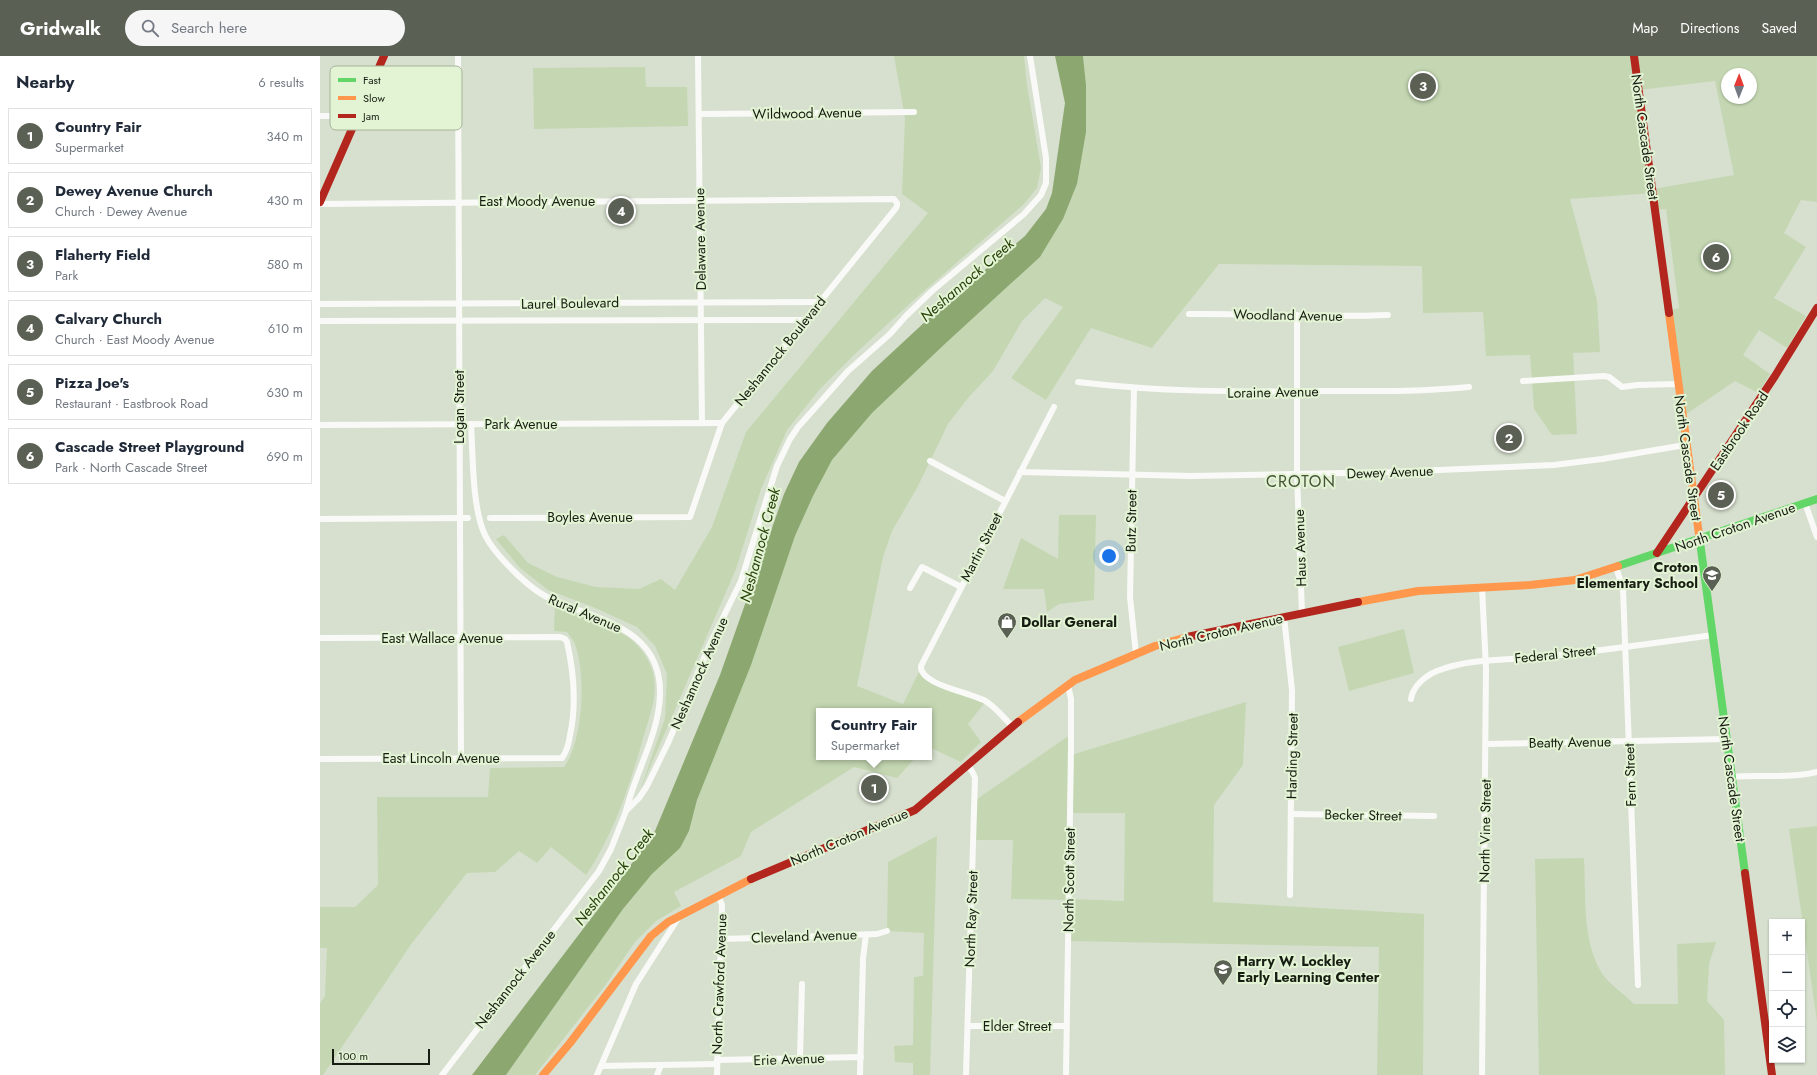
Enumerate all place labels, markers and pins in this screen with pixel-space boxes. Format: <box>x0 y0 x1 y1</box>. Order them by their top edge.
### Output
pin: 3 <box>1410 71 1436 101</box>
pin: 4 <box>608 196 634 226</box>
pin: 6 <box>1703 242 1729 272</box>
pin: 2 <box>1496 423 1522 453</box>
pin: 5 <box>1708 480 1734 510</box>
place label: Croton Elementary School <box>1577 557 1698 593</box>
school or university icon: Croton Elementary School <box>1701 564 1723 592</box>
shop icon: Dollar General <box>996 611 1018 639</box>
place label: Dollar General <box>1021 612 1117 632</box>
pin: 1 <box>861 773 887 803</box>
place label: Harry W. Lockley Early Learning Center <box>1237 951 1380 987</box>
school or university icon: Harry W. Lockley Early Learning Center <box>1212 958 1234 986</box>

